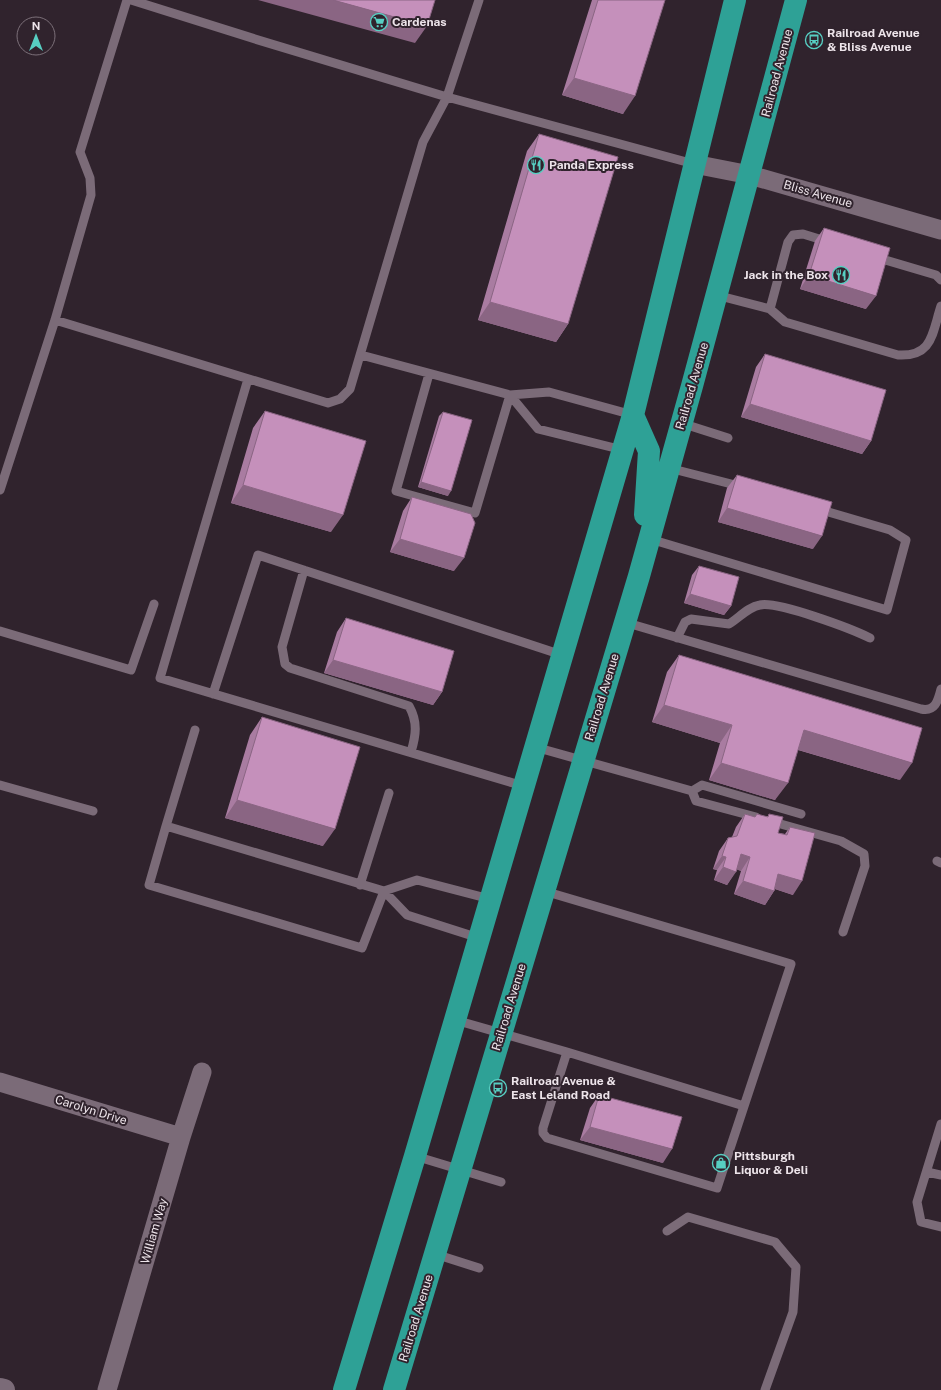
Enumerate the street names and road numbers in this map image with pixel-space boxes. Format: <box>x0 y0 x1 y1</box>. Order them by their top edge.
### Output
street label: Railroad Avenue <box>759 27 796 119</box>
street label: Bliss Avenue <box>782 178 854 211</box>
street label: Railroad Avenue <box>673 340 711 431</box>
street label: Railroad Avenue <box>582 652 622 742</box>
street label: Railroad Avenue <box>489 962 529 1052</box>
street label: Carolyn Drive <box>53 1092 129 1128</box>
street label: William Way <box>138 1196 170 1266</box>
street label: Railroad Avenue <box>396 1273 436 1363</box>

